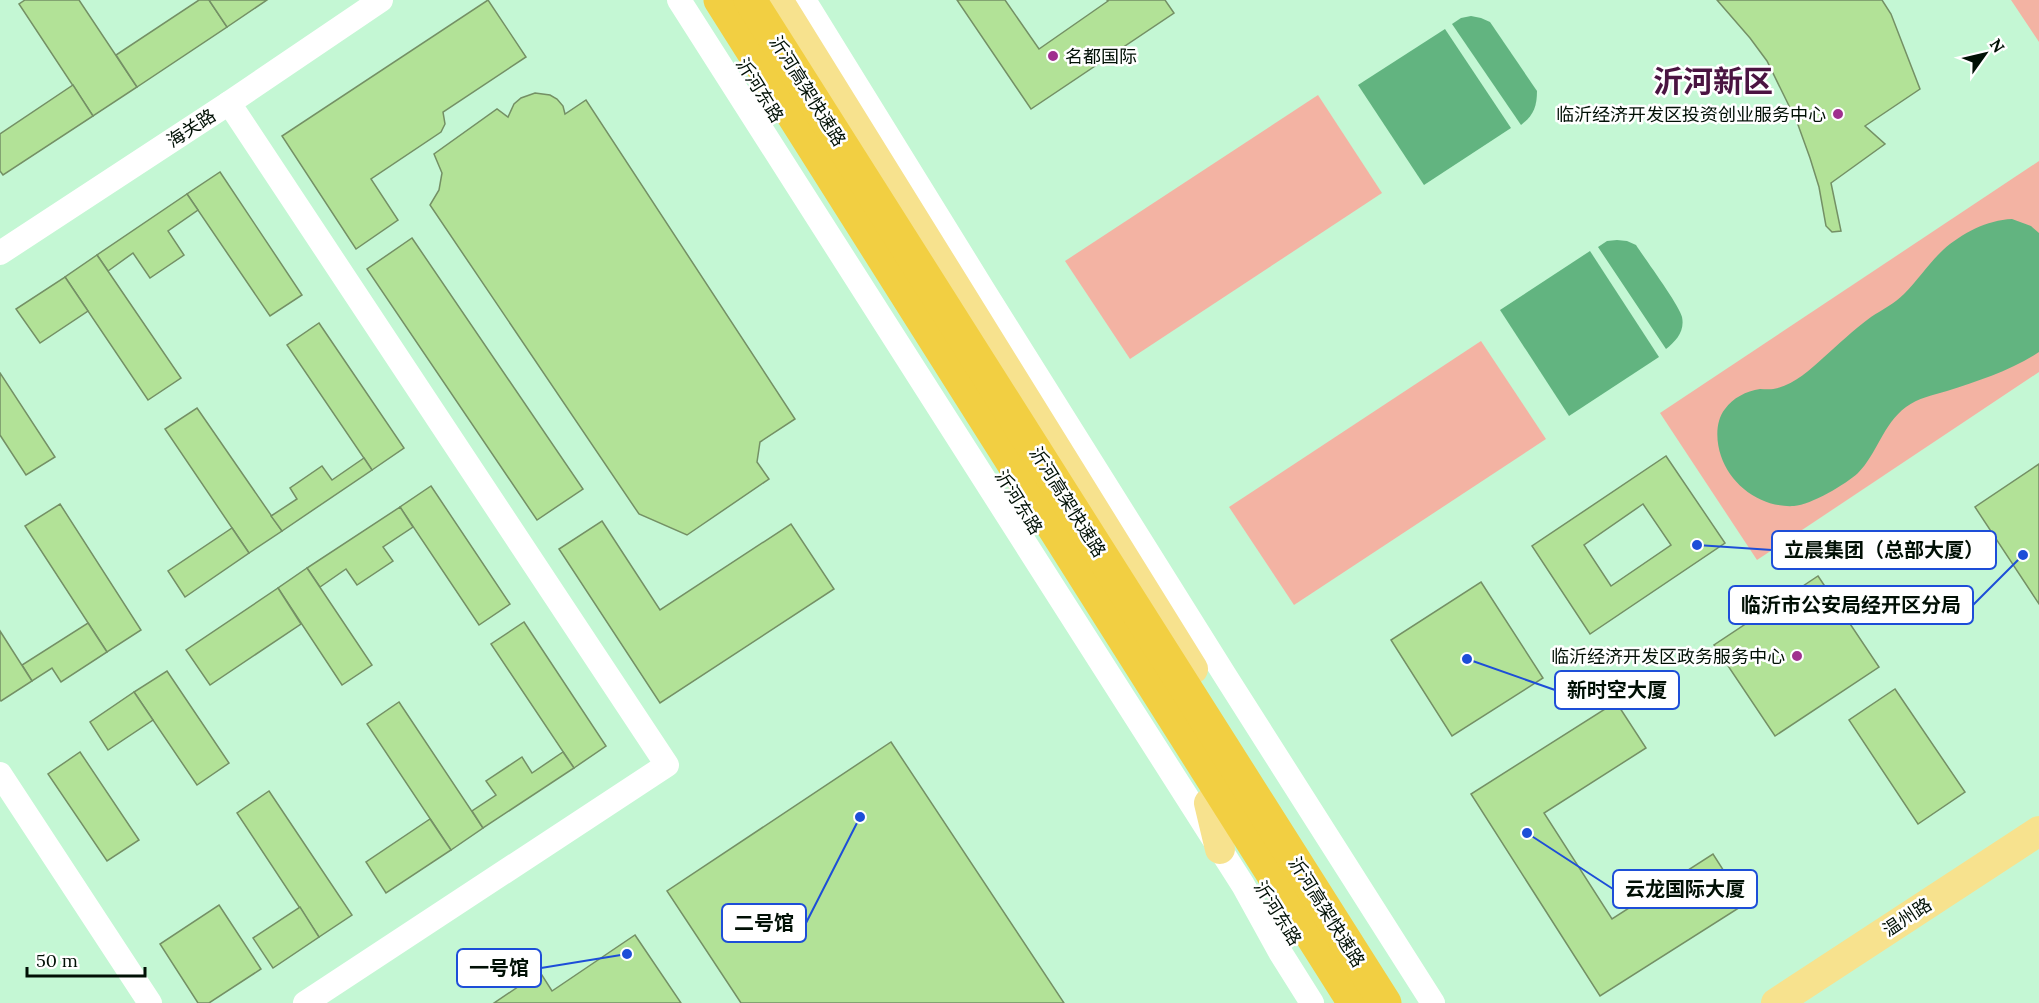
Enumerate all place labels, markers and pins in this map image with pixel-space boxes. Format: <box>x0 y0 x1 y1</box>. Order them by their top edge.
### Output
place label: 名都国际 <box>1065 45 1137 68</box>
marker: 名都国际 <box>1046 49 1060 63</box>
place label: 临沂经济开发区投资创业服务中心 <box>1556 103 1826 126</box>
marker: 临沂经济开发区投资创业服务中心 <box>1831 107 1845 121</box>
callout: 立晨集团（总部大厦） <box>1772 531 1996 569</box>
callout: 临沂市公安局经开区分局 <box>1729 586 1973 624</box>
place label: 临沂经济开发区政务服务中心 <box>1551 645 1785 668</box>
marker: 临沂经济开发区政务服务中心 <box>1790 649 1804 663</box>
callout: 新时空大厦 <box>1555 671 1679 709</box>
callout: 云龙国际大厦 <box>1613 870 1757 908</box>
callout: 二号馆 <box>722 904 806 942</box>
callout: 一号馆 <box>457 949 541 987</box>

